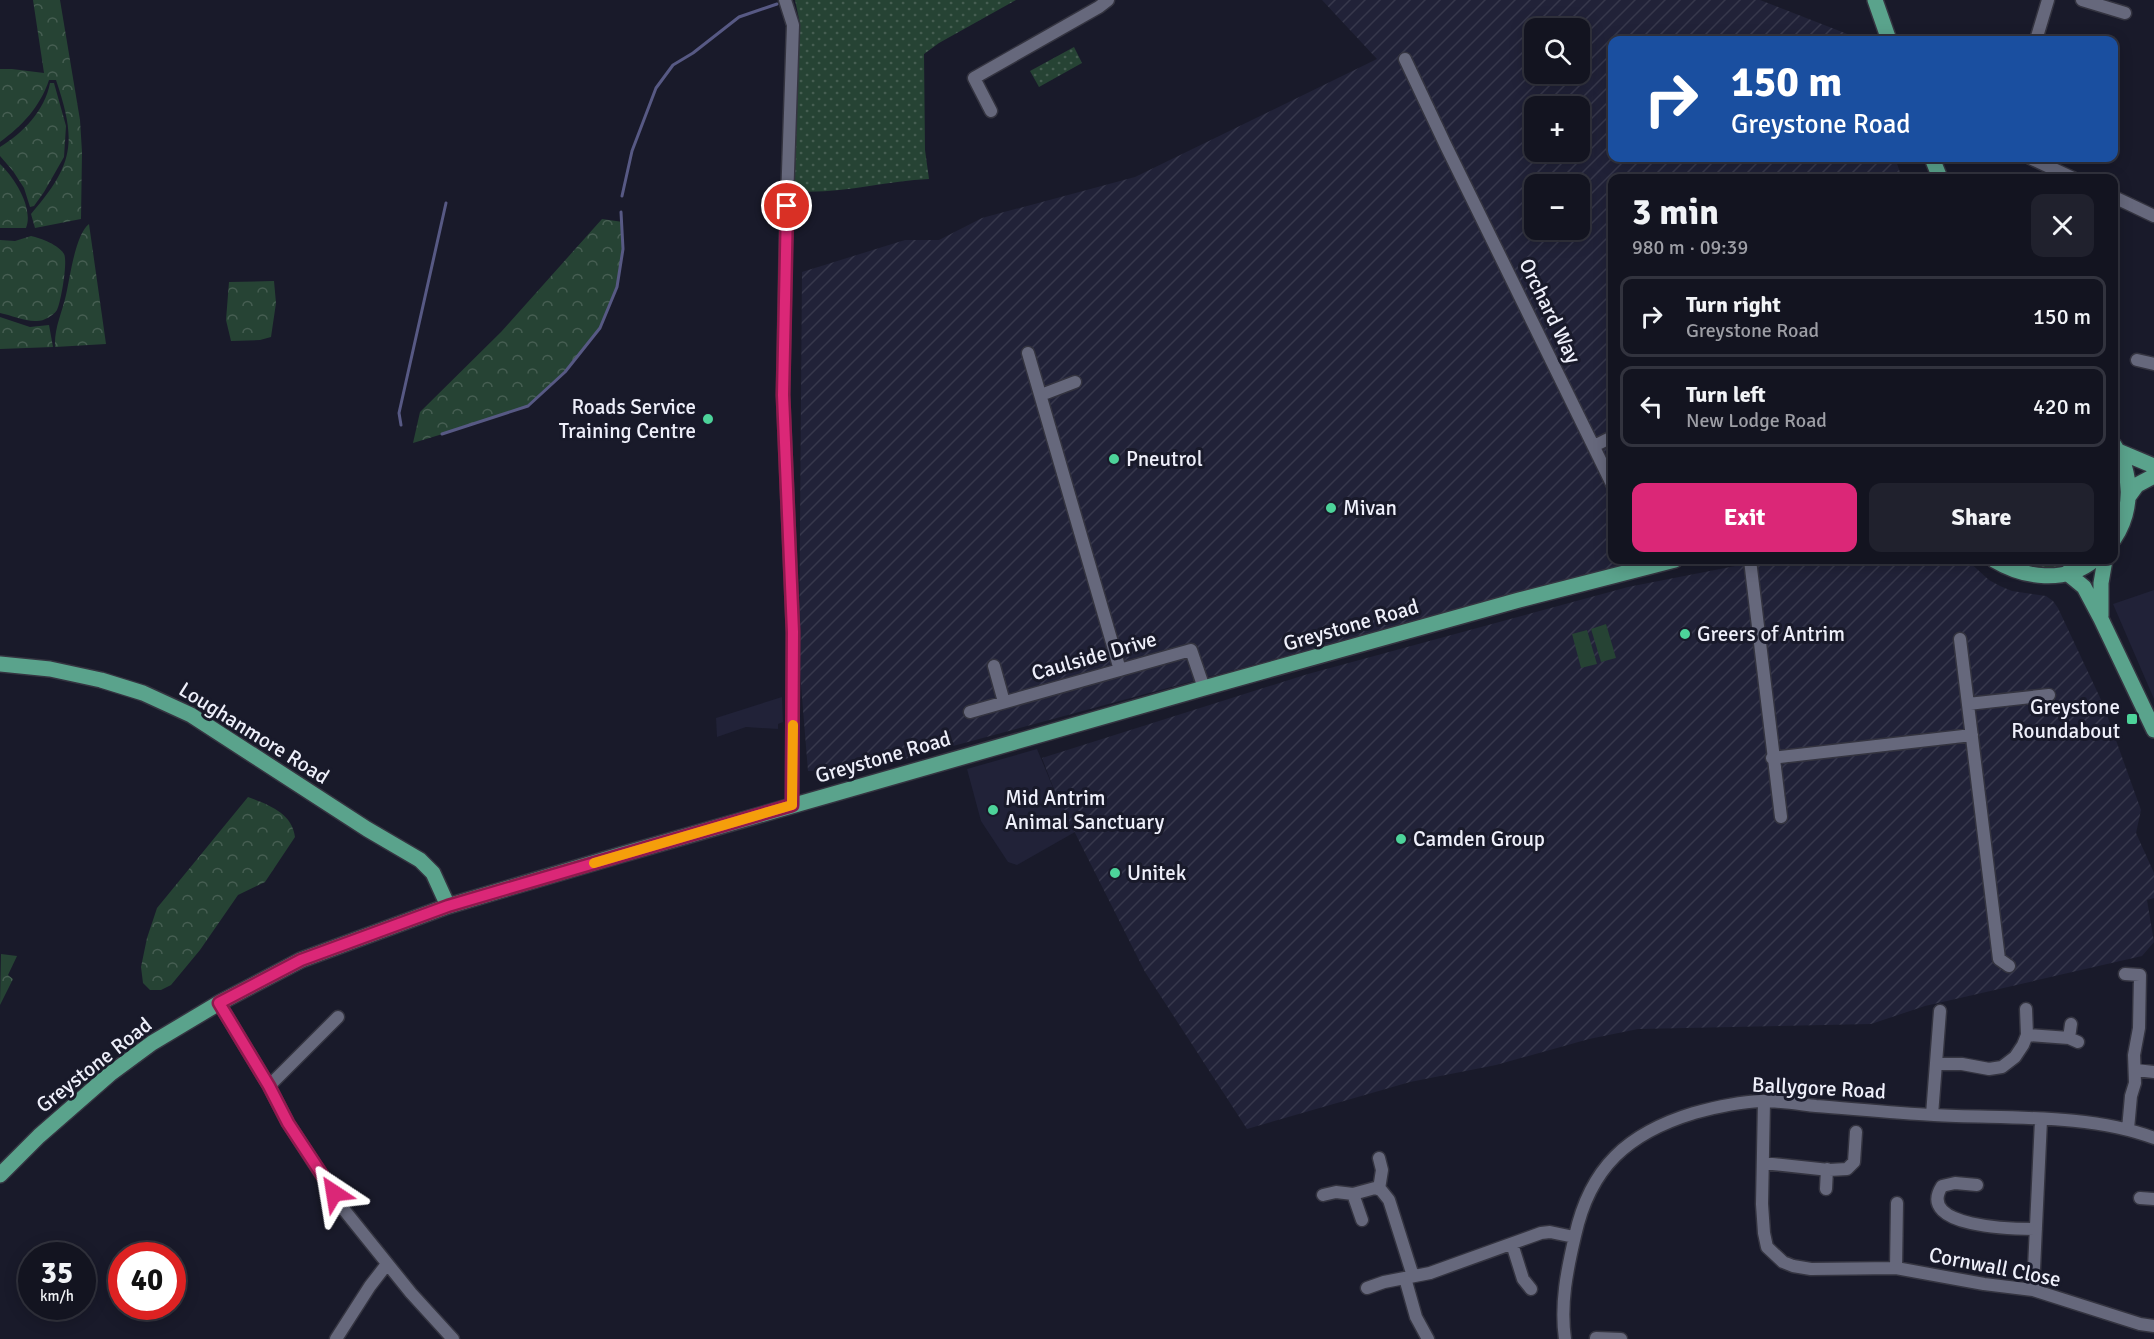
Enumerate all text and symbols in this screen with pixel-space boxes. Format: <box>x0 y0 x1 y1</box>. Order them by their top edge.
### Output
map controls <box>1524 18 1590 240</box>
button: search <box>1524 18 1590 84</box>
text: 150 m <box>1731 57 1842 108</box>
icon: right <box>1632 60 1710 138</box>
button: + <box>1524 96 1590 162</box>
text: Greystone Road <box>1731 108 1911 141</box>
button: − <box>1524 174 1590 240</box>
pin <box>761 180 812 231</box>
icon: arrive <box>770 189 803 222</box>
text: 3 min <box>1632 190 1719 235</box>
button: close <box>2031 194 2094 257</box>
text: 980 m · 09:39 <box>1632 235 1748 260</box>
street label: Orchard Way <box>1513 254 1587 368</box>
text: Turn right <box>1686 291 1781 318</box>
icon: right <box>1635 300 1668 333</box>
text: 150 m <box>2033 303 2091 330</box>
text: Greystone Road <box>1686 318 1819 343</box>
text: Turn left <box>1686 381 1766 408</box>
icon: left <box>1635 390 1668 423</box>
text: 420 m <box>2033 393 2091 420</box>
place label: Roads Service Training Centre <box>559 394 696 444</box>
text: New Lodge Road <box>1686 408 1827 433</box>
marker: Roads Service Training Centre <box>701 412 715 426</box>
place label: Pneutrol <box>1126 446 1203 472</box>
marker: Pneutrol <box>1107 452 1121 466</box>
button: Exit <box>1632 483 1857 552</box>
button: Share <box>1869 483 2094 552</box>
place label: Mivan <box>1343 495 1397 521</box>
marker: Mivan <box>1324 501 1338 515</box>
street label: Greystone Road <box>1280 593 1422 657</box>
place label: Greers of Antrim <box>1697 621 1845 647</box>
street label: Caulside Drive <box>1028 626 1160 686</box>
marker: Greers of Antrim <box>1678 627 1692 641</box>
street label: Loughanmore Road <box>174 676 334 790</box>
place label: Greystone Roundabout <box>2011 694 2120 744</box>
marker: Greystone Roundabout <box>2125 712 2139 726</box>
street label: Greystone Road <box>812 725 954 789</box>
place label: Mid Antrim Animal Sanctuary <box>1005 785 1165 835</box>
marker: Mid Antrim Animal Sanctuary <box>986 803 1000 817</box>
place label: Camden Group <box>1413 826 1545 852</box>
marker: Camden Group <box>1394 832 1408 846</box>
place label: Unitek <box>1127 860 1187 886</box>
marker: Unitek <box>1108 866 1122 880</box>
street label: Greystone Road <box>31 1012 157 1118</box>
street label: Ballygore Road <box>1751 1072 1887 1104</box>
position arrow <box>302 1161 366 1225</box>
street label: Cornwall Close <box>1927 1241 2063 1293</box>
speed limit sign: 40 <box>108 1242 186 1320</box>
text: 35 <box>41 1255 73 1292</box>
text: km/h <box>40 1287 74 1305</box>

